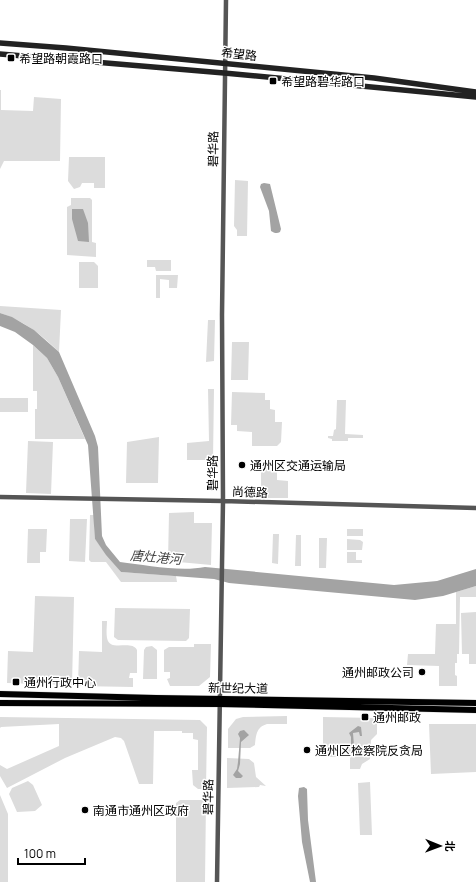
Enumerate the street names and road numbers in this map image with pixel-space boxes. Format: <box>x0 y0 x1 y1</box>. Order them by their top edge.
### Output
street label: 希望路 <box>220 44 258 64</box>
street label: 碧华路 <box>204 131 222 167</box>
street label: 碧华路 <box>204 455 221 491</box>
street label: 尚德路 <box>232 483 268 501</box>
street label: 新世纪大道 <box>208 679 268 697</box>
street label: 碧华路 <box>199 779 217 815</box>

